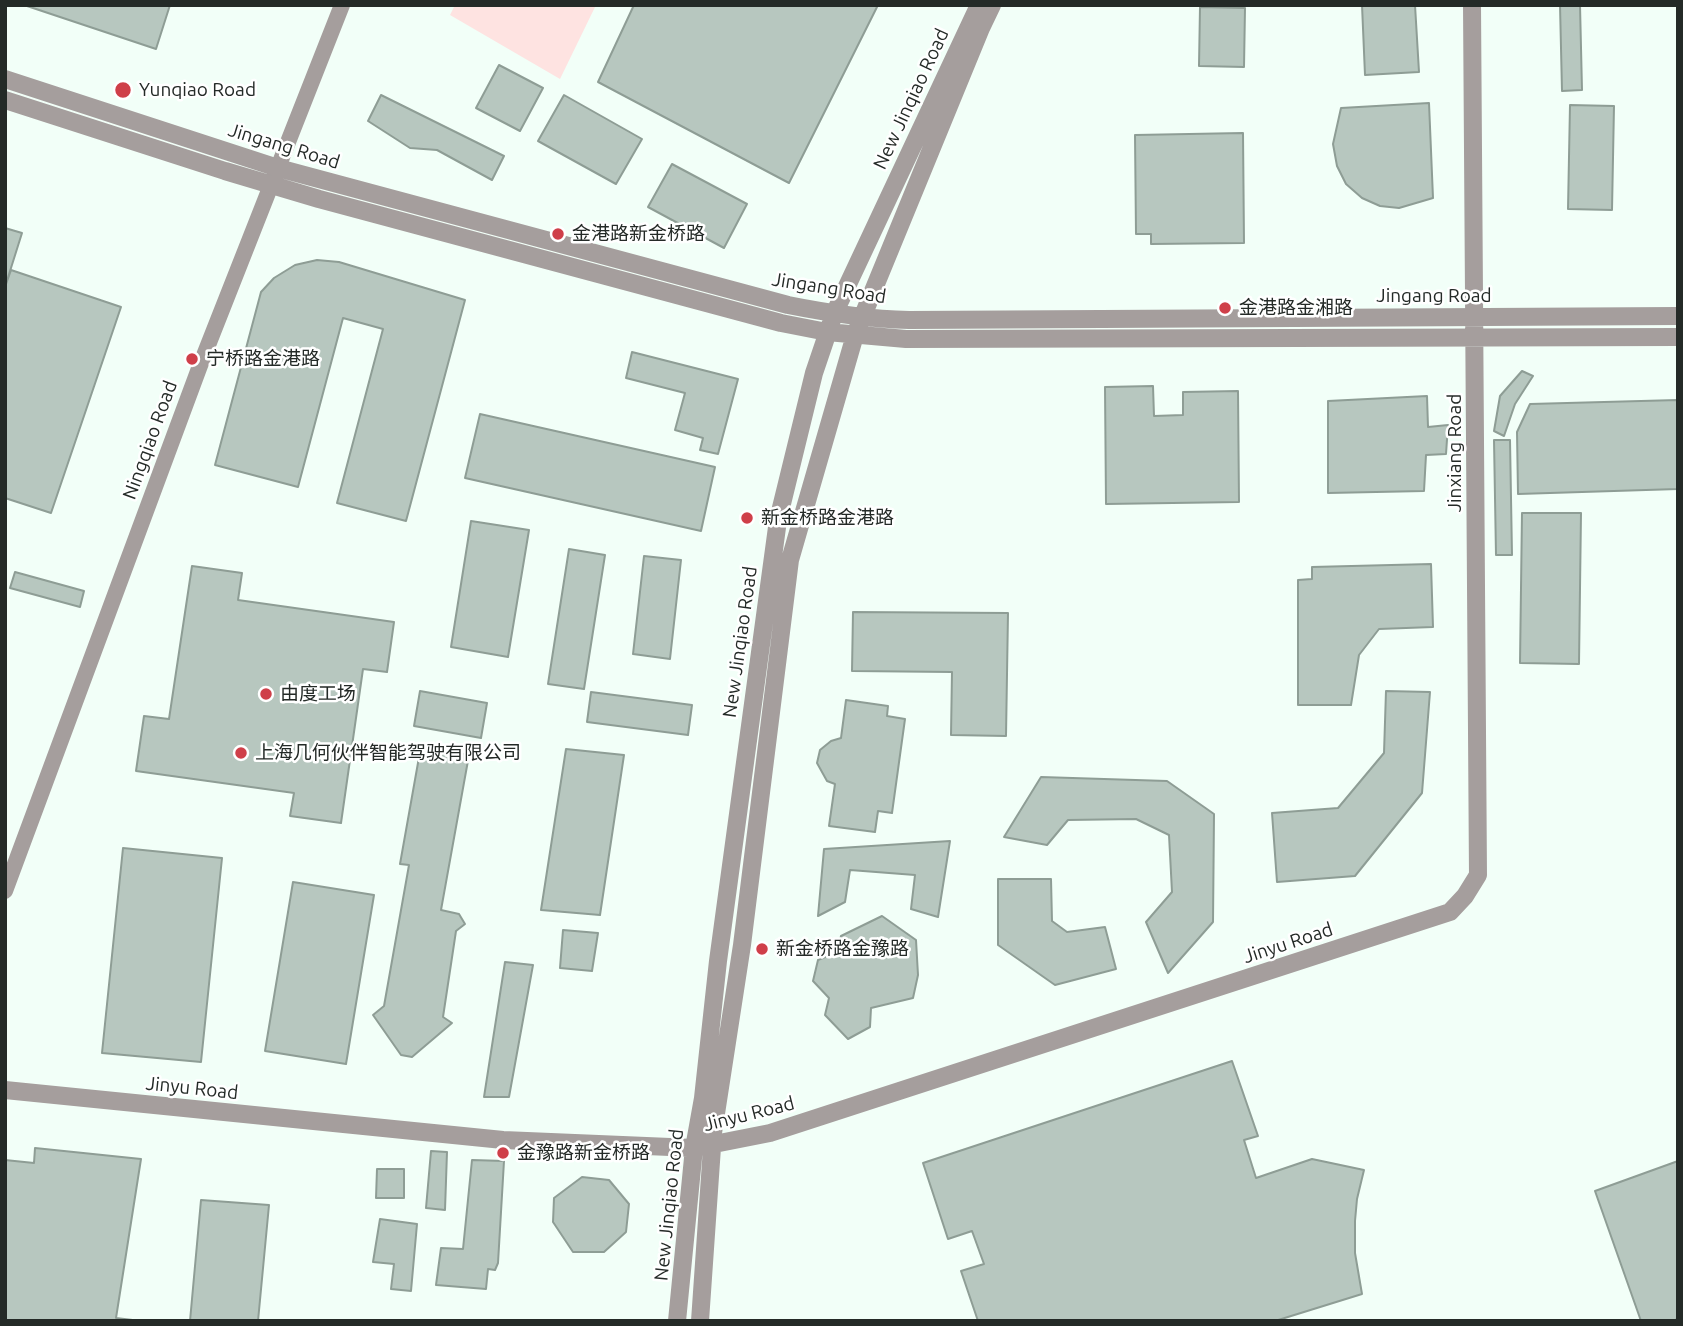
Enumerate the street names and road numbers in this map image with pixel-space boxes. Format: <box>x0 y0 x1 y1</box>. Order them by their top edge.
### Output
street label: New Jinqiao Road <box>868 25 954 173</box>
street label: Jingang Road <box>225 118 343 174</box>
street label: Jingang Road <box>770 268 888 308</box>
street label: Jingang Road <box>1376 285 1492 307</box>
street label: Ningqiao Road <box>118 378 182 502</box>
street label: Jinxiang Road <box>1444 394 1466 512</box>
street label: New Jinqiao Road <box>718 565 762 719</box>
street label: Jinyu Road <box>1240 918 1336 968</box>
street label: Jinyu Road <box>145 1072 239 1104</box>
street label: Jinyu Road <box>701 1092 797 1136</box>
street label: New Jinqiao Road <box>650 1128 688 1282</box>

